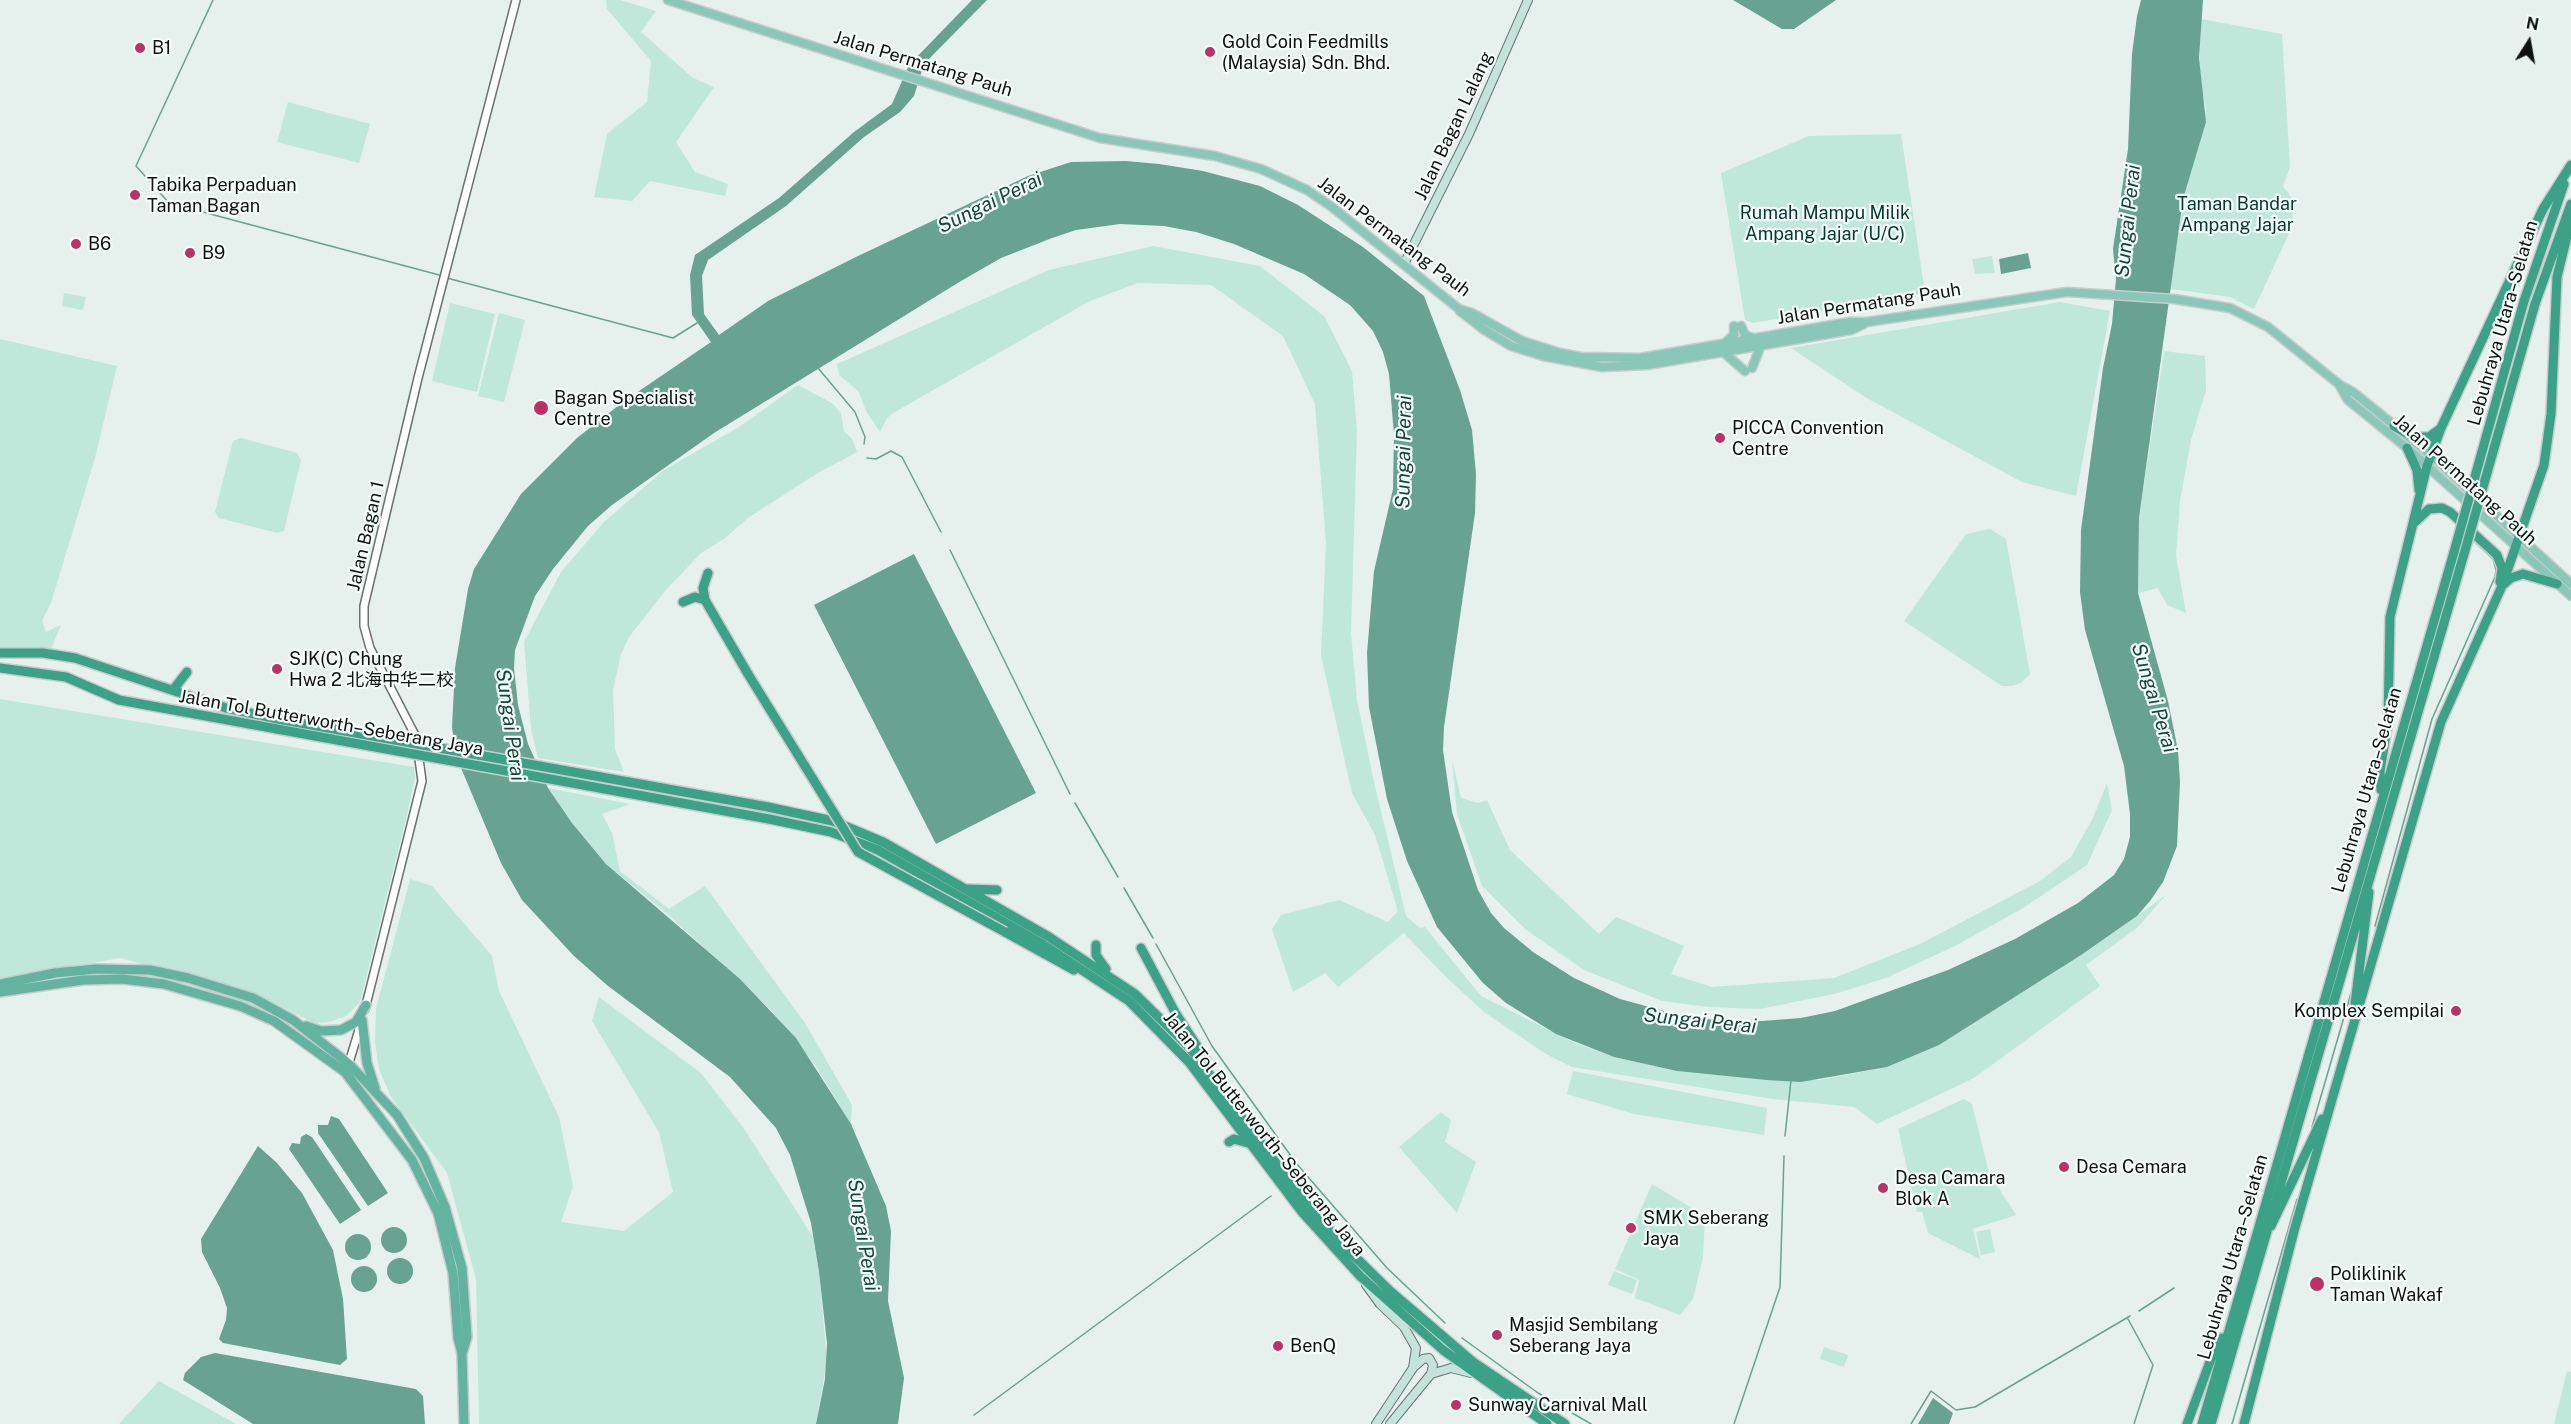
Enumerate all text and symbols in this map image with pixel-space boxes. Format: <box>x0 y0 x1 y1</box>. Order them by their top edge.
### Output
north arrow <box>2499 12 2559 72</box>
text: N <box>2525 13 2540 34</box>
street label: Jalan Permatang Pauh <box>831 27 1015 101</box>
place label: Gold Coin Feedmills (Malaysia) Sdn. Bhd. <box>1222 31 1390 74</box>
place label: B1 <box>152 37 171 59</box>
marker: B1 <box>133 41 147 55</box>
marker: Gold Coin Feedmills (Malaysia) Sdn. Bhd. <box>1203 45 1217 59</box>
street label: Jalan Bagan Lalang <box>1410 48 1498 204</box>
water label: Sungai Perai <box>2110 163 2146 279</box>
water label: Sungai Perai <box>934 167 1046 239</box>
street label: Jalan Permatang Pauh <box>1313 172 1475 302</box>
place label: Tabika Perpaduan Taman Bagan <box>147 174 297 216</box>
marker: Tabika Perpaduan Taman Bagan <box>128 188 142 202</box>
park label: Taman Bandar Ampang Jajar <box>2177 193 2297 236</box>
park label: Rumah Mampu Milik Ampang Jajar (U/C) <box>1740 202 1910 244</box>
street label: Lebuhraya Utara–Selatan <box>2463 218 2543 428</box>
place label: B6 <box>88 233 111 255</box>
marker: B6 <box>69 237 83 251</box>
place label: B9 <box>202 242 225 264</box>
marker: B9 <box>183 246 197 260</box>
street label: Jalan Permatang Pauh <box>1776 279 1962 329</box>
place label: Bagan Specialist Centre <box>554 387 694 430</box>
water label: Sungai Perai <box>1391 395 1417 509</box>
marker: Bagan Specialist Centre <box>532 399 550 417</box>
street label: Jalan Permatang Pauh <box>2389 410 2541 550</box>
place label: PICCA Convention Centre <box>1732 417 1884 460</box>
marker: PICCA Convention Centre <box>1713 431 1727 445</box>
street label: Jalan Bagan 1 <box>343 479 389 593</box>
water label: Sungai Perai <box>2126 640 2182 756</box>
place label: SJK(C) Chung Hwa 2 北海中华二校 <box>289 648 454 690</box>
marker: SJK(C) Chung Hwa 2 北海中华二校 <box>270 662 284 676</box>
water label: Sungai Perai <box>490 667 530 783</box>
street label: Lebuhraya Utara–Selatan <box>2327 685 2407 895</box>
street label: Jalan Tol Butterworth–Seberang Jaya <box>177 686 485 760</box>
place label: Komplex Sempilai <box>2294 1000 2444 1022</box>
water label: Sungai Perai <box>1642 1003 1758 1039</box>
marker: Komplex Sempilai <box>2449 1004 2463 1018</box>
street label: Jalan Tol Butterworth–Seberang Jaya <box>1158 1007 1370 1261</box>
street label: Lebuhraya Utara–Selatan <box>2193 1152 2273 1362</box>
place label: Desa Cemara <box>2076 1156 2187 1178</box>
marker: Desa Cemara <box>2057 1160 2071 1174</box>
place label: Desa Camara Blok A <box>1895 1167 2005 1210</box>
water label: Sungai Perai <box>842 1177 884 1293</box>
marker: Desa Camara Blok A <box>1876 1181 1890 1195</box>
place label: SMK Seberang Jaya <box>1643 1207 1769 1250</box>
marker: SMK Seberang Jaya <box>1624 1221 1638 1235</box>
place label: Poliklinik Taman Wakaf <box>2330 1263 2443 1306</box>
marker: Poliklinik Taman Wakaf <box>2308 1275 2326 1293</box>
place label: Masjid Sembilang Seberang Jaya <box>1509 1314 1658 1356</box>
marker: Masjid Sembilang Seberang Jaya <box>1490 1328 1504 1342</box>
place label: BenQ <box>1290 1335 1336 1357</box>
marker: BenQ <box>1271 1339 1285 1353</box>
place label: Sunway Carnival Mall <box>1468 1394 1647 1416</box>
marker: Sunway Carnival Mall <box>1449 1398 1463 1412</box>

